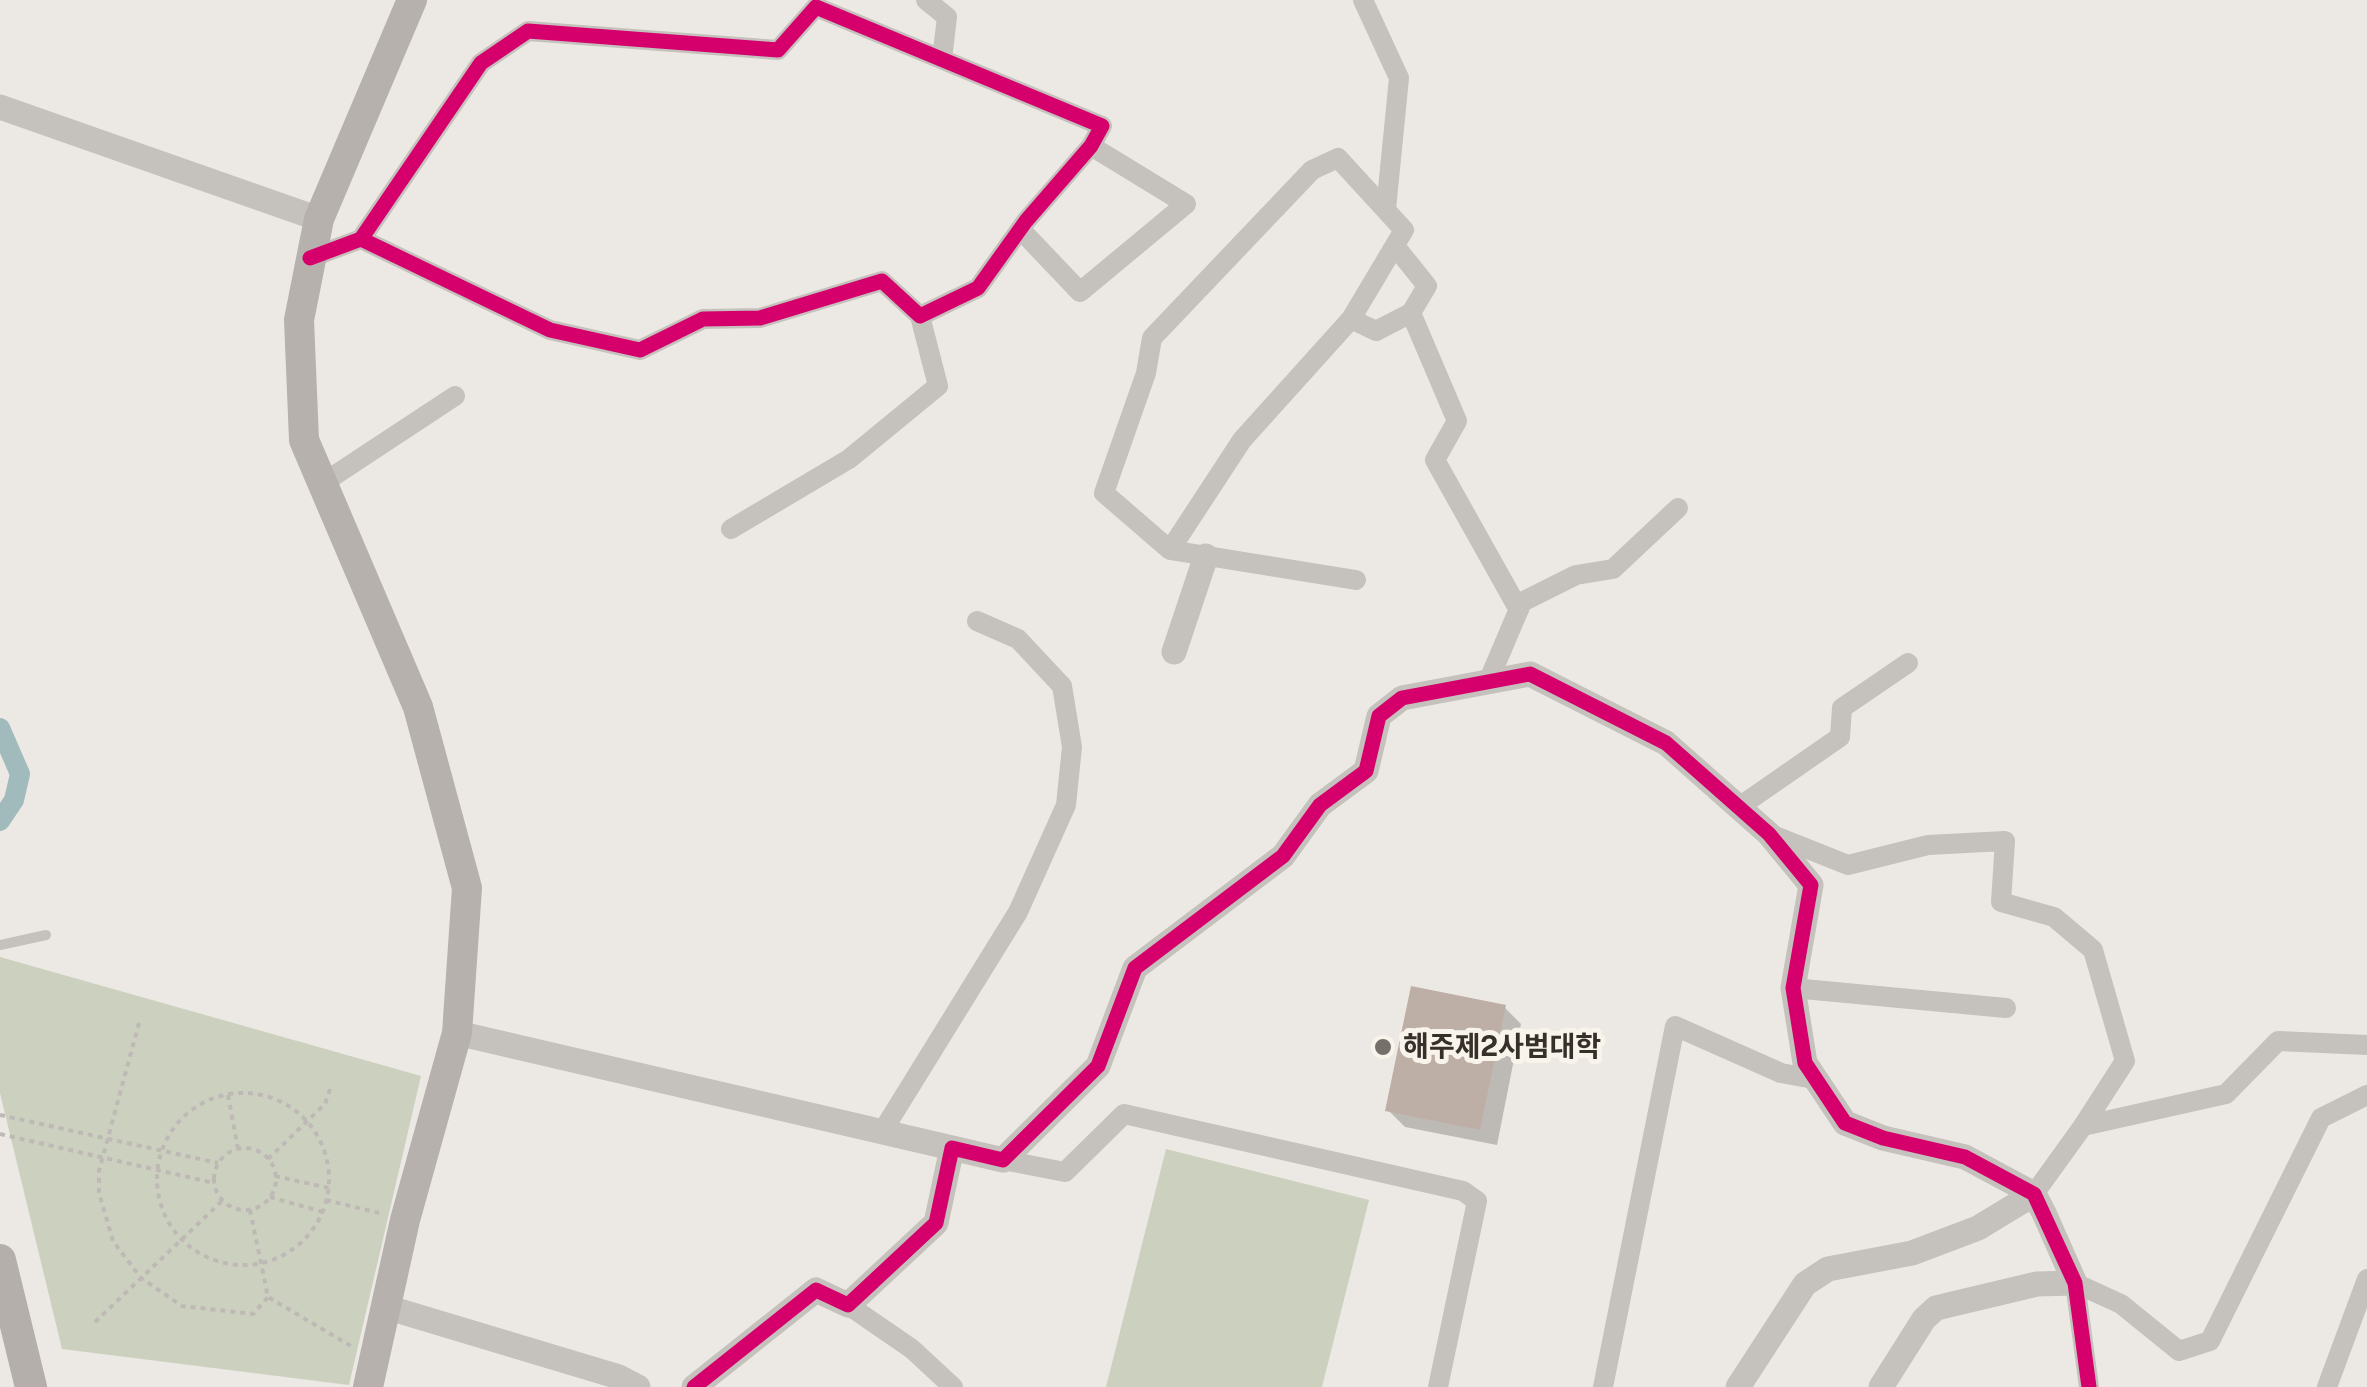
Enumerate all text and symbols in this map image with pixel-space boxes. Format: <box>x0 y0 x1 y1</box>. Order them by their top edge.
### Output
place label: 해주제2사범대학 <box>1403 1030 1601 1064</box>
marker: 해주제2사범대학 <box>1372 1036 1394 1058</box>

